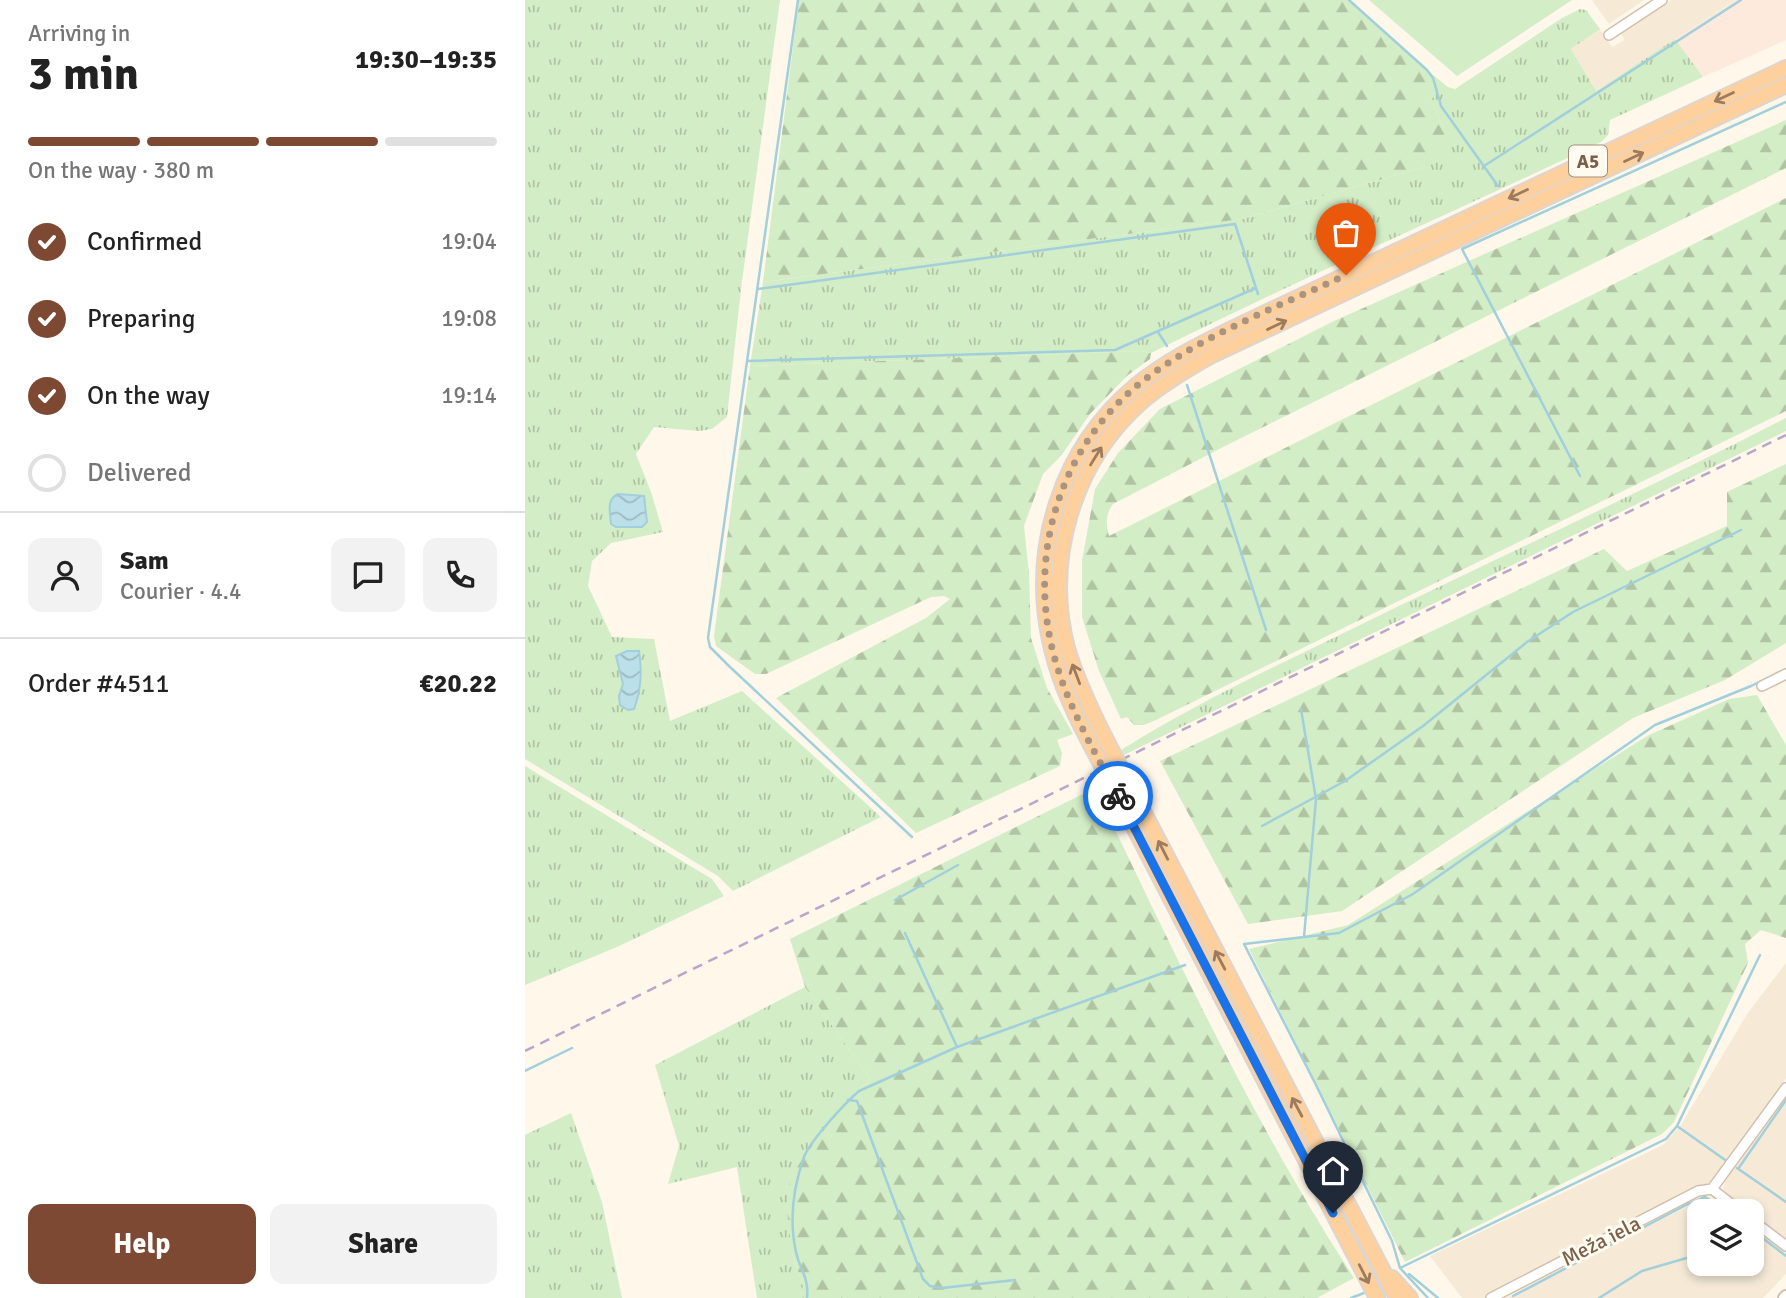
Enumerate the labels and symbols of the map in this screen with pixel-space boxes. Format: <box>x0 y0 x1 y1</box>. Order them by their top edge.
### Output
one-way arrow <box>1714 91 1735 105</box>
road number: A5 <box>1569 146 1607 176</box>
one-way arrow <box>1623 149 1644 163</box>
one-way arrow <box>1508 188 1529 201</box>
pin <box>1316 203 1376 275</box>
one-way arrow <box>1266 317 1287 331</box>
one-way arrow <box>1089 446 1103 466</box>
one-way arrow <box>1069 664 1082 686</box>
courier <box>1083 761 1153 831</box>
one-way arrow <box>1156 841 1170 861</box>
one-way arrow <box>1212 950 1226 970</box>
one-way arrow <box>1289 1097 1303 1118</box>
pin <box>1303 1141 1363 1213</box>
street label: Meža iela <box>1557 1210 1645 1272</box>
one-way arrow <box>1358 1263 1372 1284</box>

